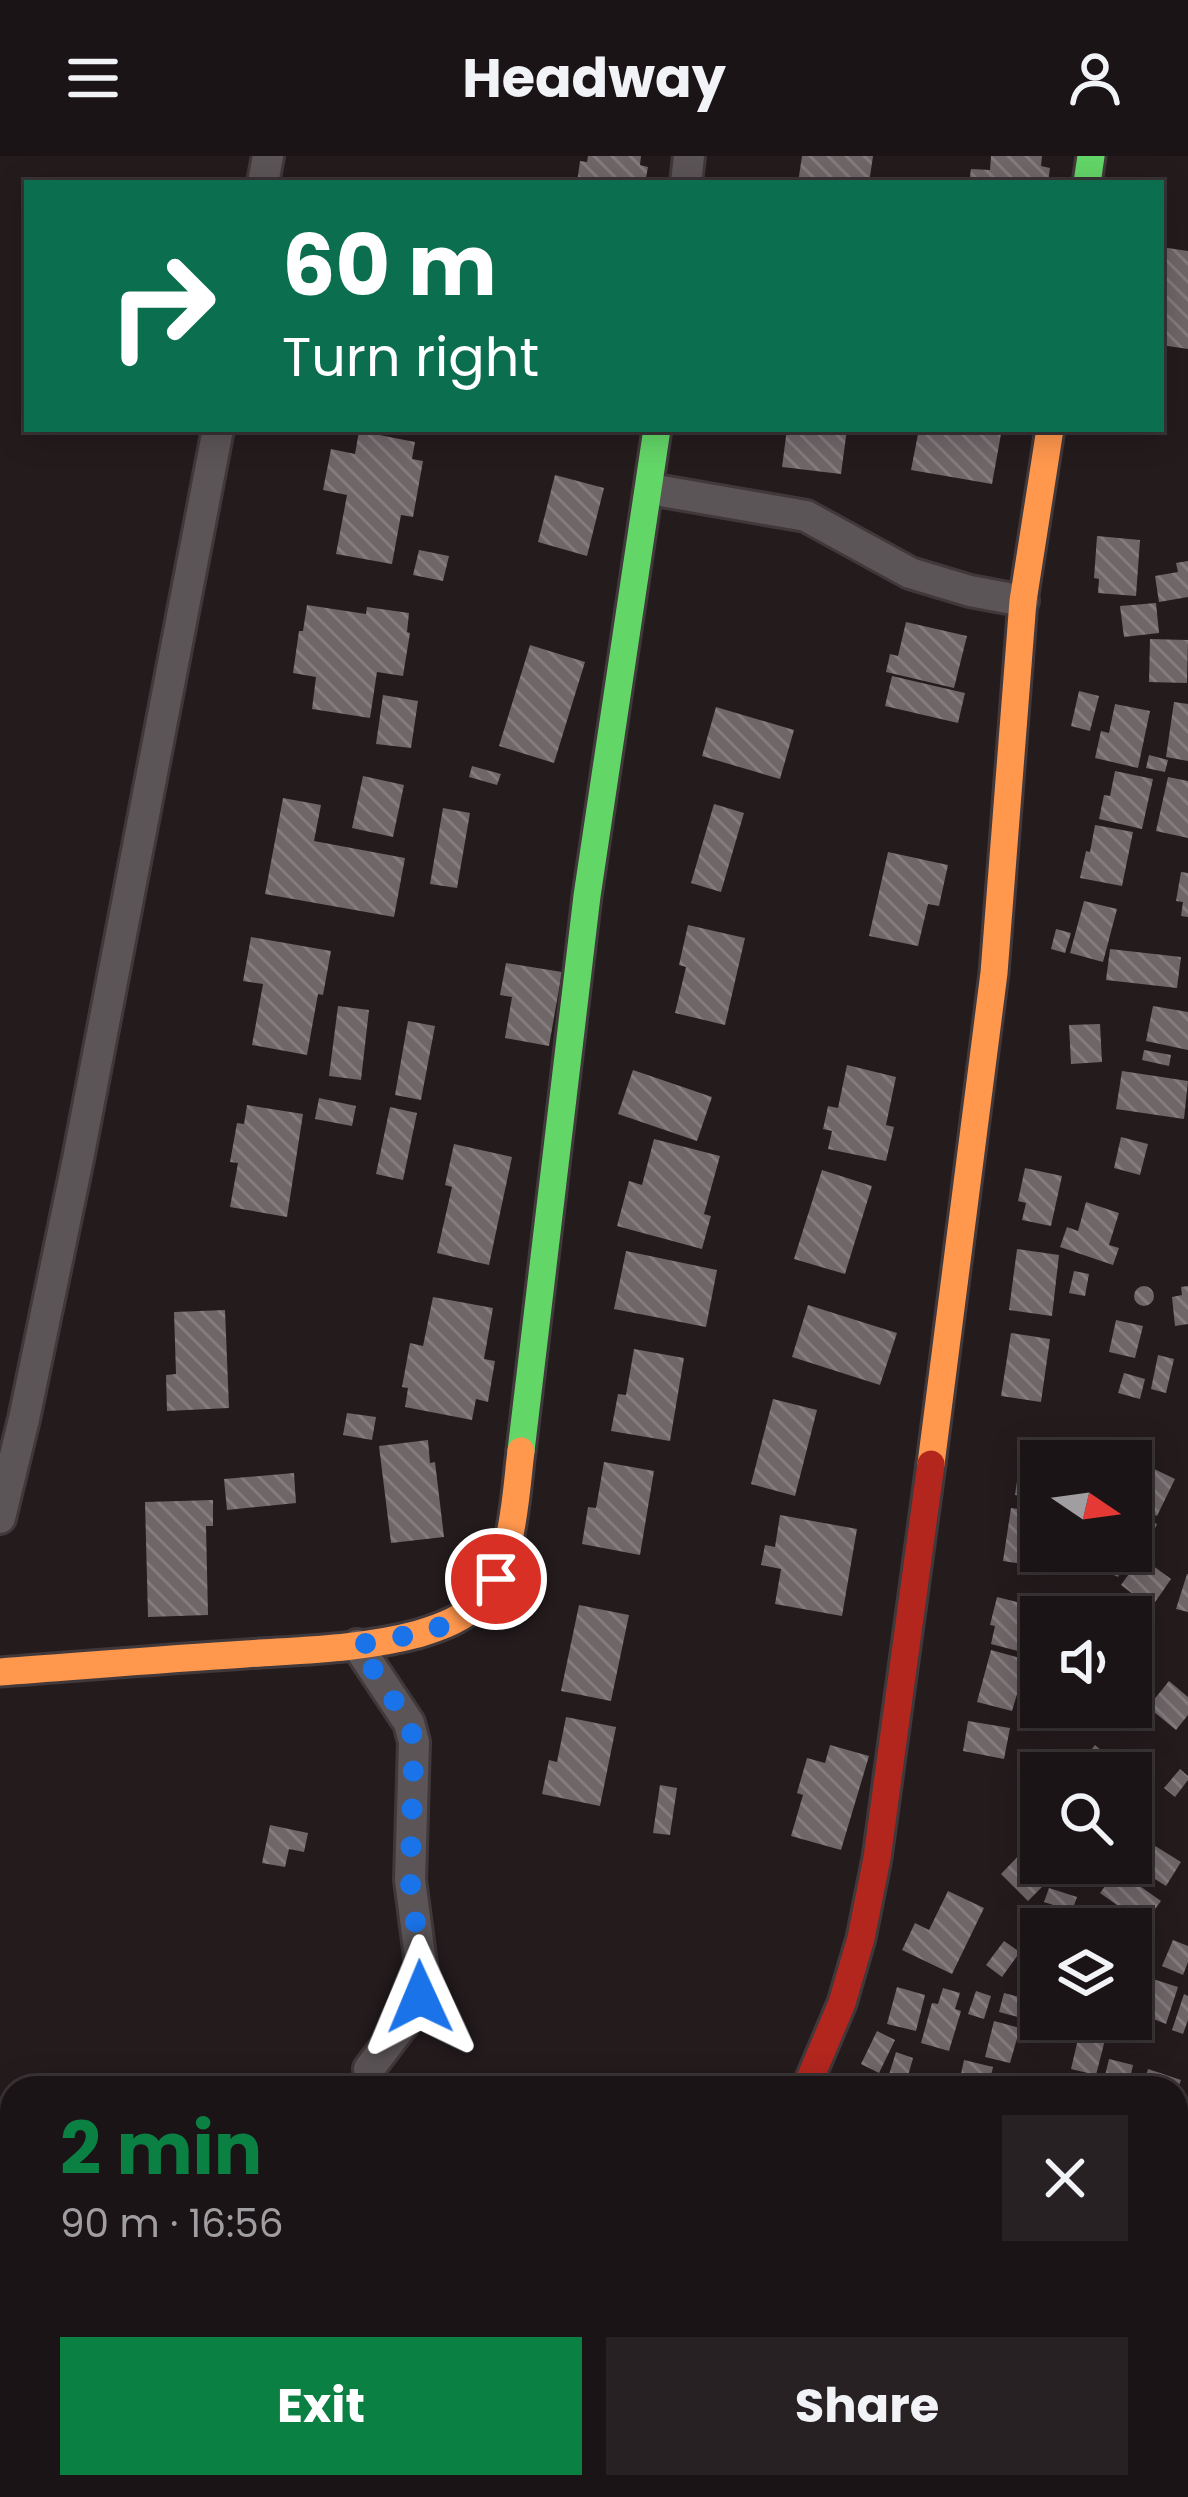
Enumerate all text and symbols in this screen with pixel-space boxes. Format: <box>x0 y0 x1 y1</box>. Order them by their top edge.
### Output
text: Headway <box>462 40 726 116</box>
icon: menu <box>60 45 126 111</box>
icon: person <box>1062 45 1128 111</box>
text: 60 m <box>282 207 497 324</box>
icon: right <box>84 228 240 384</box>
text: Turn right <box>282 319 539 395</box>
north arrow <box>1020 1440 1152 1572</box>
map controls <box>1020 1440 1152 2040</box>
pin <box>445 1528 547 1630</box>
icon: arrive <box>463 1546 529 1612</box>
button: sound <box>1020 1596 1152 1728</box>
button: search <box>1020 1752 1152 1884</box>
button: layers <box>1020 1908 1152 2040</box>
position arrow <box>357 1934 483 2060</box>
text: 2 min <box>60 2098 262 2199</box>
button: close <box>1002 2115 1128 2241</box>
text: 90 m · 16:56 <box>60 2196 284 2251</box>
button: Exit <box>60 2337 582 2475</box>
button: Share <box>606 2337 1128 2475</box>

